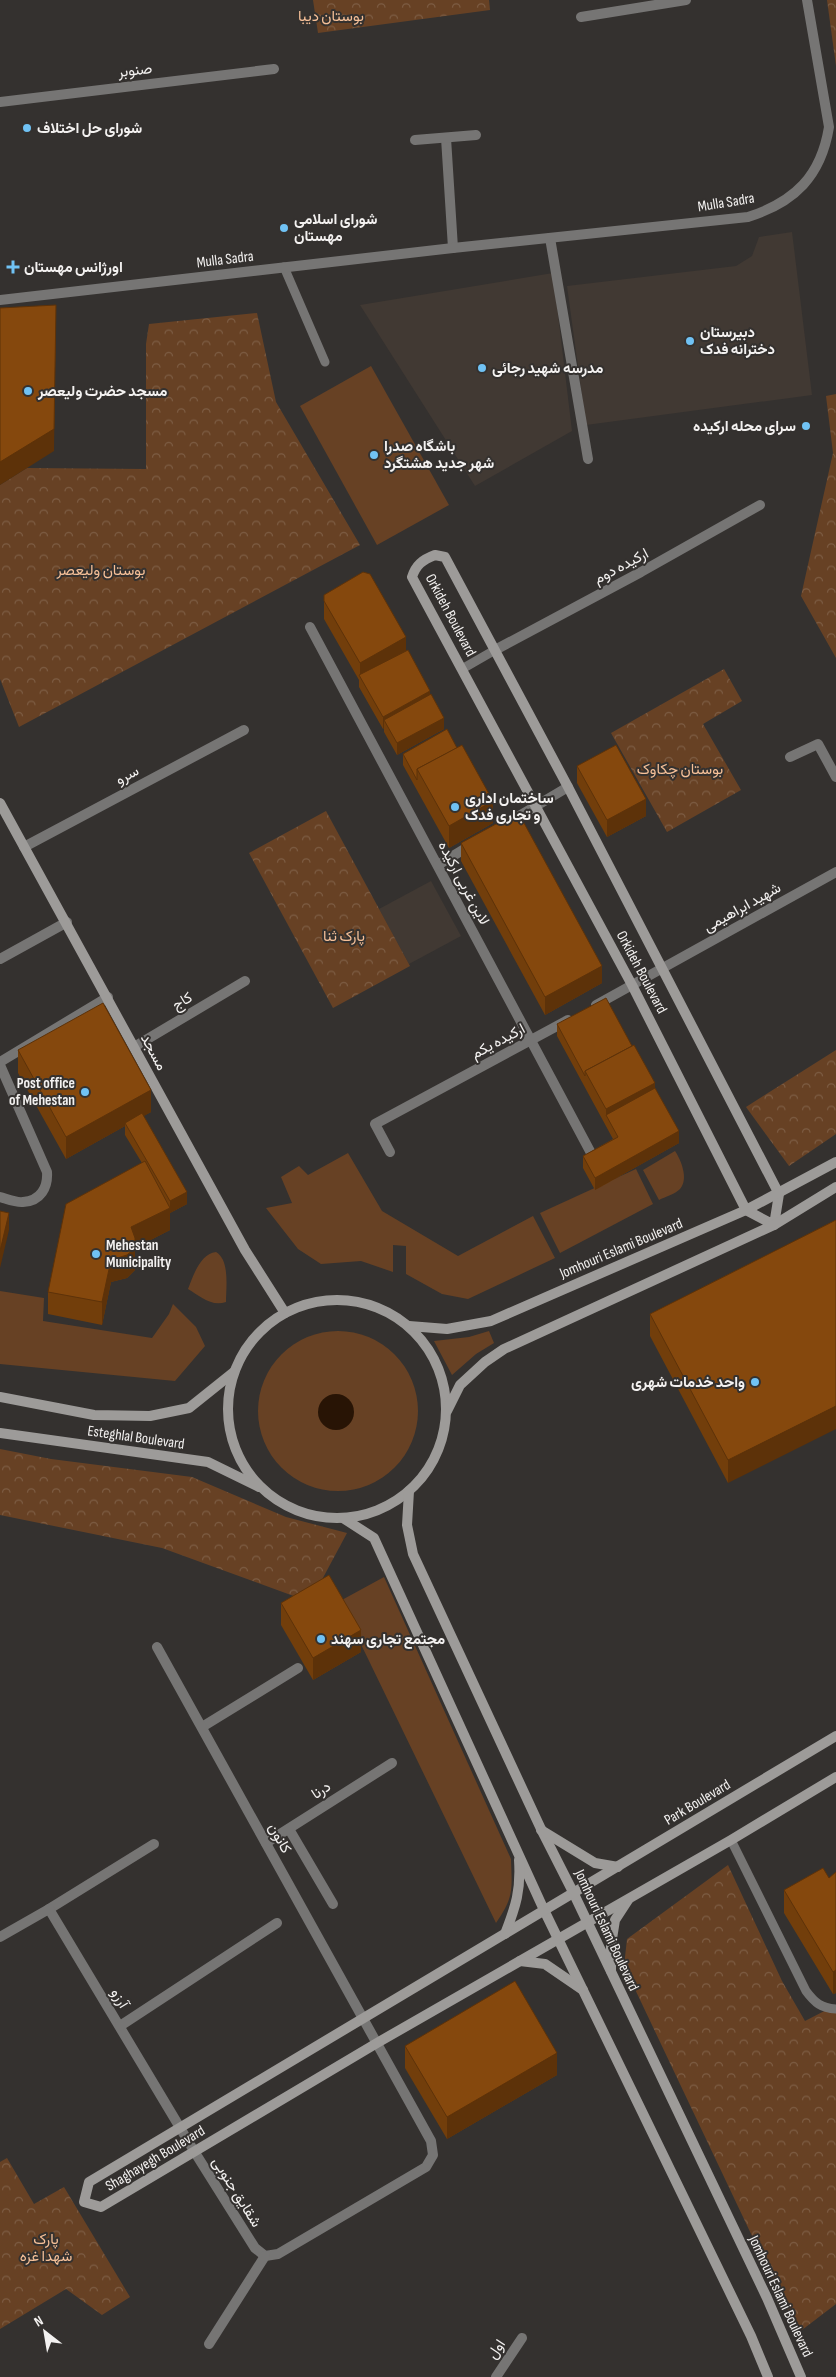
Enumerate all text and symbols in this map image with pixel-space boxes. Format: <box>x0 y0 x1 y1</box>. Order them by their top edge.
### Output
park label: بوستان دیبا <box>298 7 364 26</box>
street label: صنوبر <box>116 59 153 82</box>
place label: شورای حل اختلاف <box>37 119 142 138</box>
marker: شورای حل اختلاف <box>21 122 33 134</box>
street label: Mulla Sadra <box>696 189 756 216</box>
place label: شورای اسلامی مهستان <box>294 210 378 246</box>
marker: شورای اسلامی مهستان <box>278 222 290 234</box>
street label: Mulla Sadra <box>196 247 255 272</box>
place label: اورژانس مهستان <box>24 258 123 277</box>
marker: اورژانس مهستان <box>6 260 20 274</box>
place label: دبیرستان دخترانه فدک <box>700 323 775 359</box>
marker: دبیرستان دخترانه فدک <box>684 335 696 347</box>
place label: مدرسه شهید رجائی <box>492 359 603 378</box>
marker: مدرسه شهید رجائی <box>476 362 488 374</box>
place label: مسجد حضرت ولیعصر <box>37 382 168 401</box>
marker: مسجد حضرت ولیعصر <box>22 385 34 397</box>
place label: سرای محله ارکیده <box>693 417 796 436</box>
marker: سرای محله ارکیده <box>800 420 812 432</box>
place label: باشگاه صدرا شهر جدید هشتگرد <box>384 437 494 473</box>
marker: باشگاه صدرا شهر جدید هشتگرد <box>368 449 380 461</box>
street label: ارکیده دوم <box>591 544 652 589</box>
park label: بوستان ولیعصر <box>56 561 145 580</box>
street label: Orkideh Boulevard <box>421 571 480 660</box>
park label: بوستان چکاوک <box>637 760 723 779</box>
street label: سرو <box>112 761 142 789</box>
place label: ساختمان اداری و تجاری فدک <box>465 789 554 825</box>
marker: ساختمان اداری و تجاری فدک <box>449 801 461 813</box>
street label: لاین غربی ارکیده <box>433 838 494 928</box>
street label: شهید ابراهیمی <box>700 878 784 937</box>
park label: پارک ثنا <box>323 927 365 946</box>
street label: Orkideh Boulevard <box>612 928 671 1017</box>
street label: کاج <box>169 988 197 1016</box>
street label: ارکیده یکم <box>468 1019 529 1064</box>
street label: مسجد <box>136 1031 171 1074</box>
place label: Post office of Mehestan <box>9 1074 75 1110</box>
marker: Post office of Mehestan <box>79 1086 91 1098</box>
street label: Jomhouri Eslami Boulevard <box>556 1214 686 1283</box>
place label: Mehestan Municipality <box>106 1236 172 1272</box>
marker: Mehestan Municipality <box>90 1248 102 1260</box>
place label: واحد خدمات شهری <box>631 1373 745 1392</box>
marker: واحد خدمات شهری <box>749 1376 761 1388</box>
street label: Esteghlal Boulevard <box>86 1421 186 1454</box>
place label: مجتمع تجاری سهند <box>331 1630 445 1649</box>
marker: مجتمع تجاری سهند <box>315 1633 327 1645</box>
street label: Park Boulevard <box>661 1775 734 1830</box>
street label: درنا <box>308 1777 335 1804</box>
street label: کانون <box>264 1820 296 1857</box>
street label: Jomhouri Eslami Boulevard <box>570 1866 643 1994</box>
street label: آرزو <box>106 1985 134 2013</box>
street label: Shaghayegh Boulevard <box>102 2121 208 2196</box>
street label: شقایق جنوبی <box>208 2154 266 2231</box>
park label: پارک شهدا غزه <box>20 2230 72 2266</box>
street label: Jomhouri Eslami Boulevard <box>744 2232 817 2360</box>
north arrow <box>20 2307 70 2357</box>
text: N <box>31 2312 46 2330</box>
street label: اول <box>483 2336 510 2363</box>

